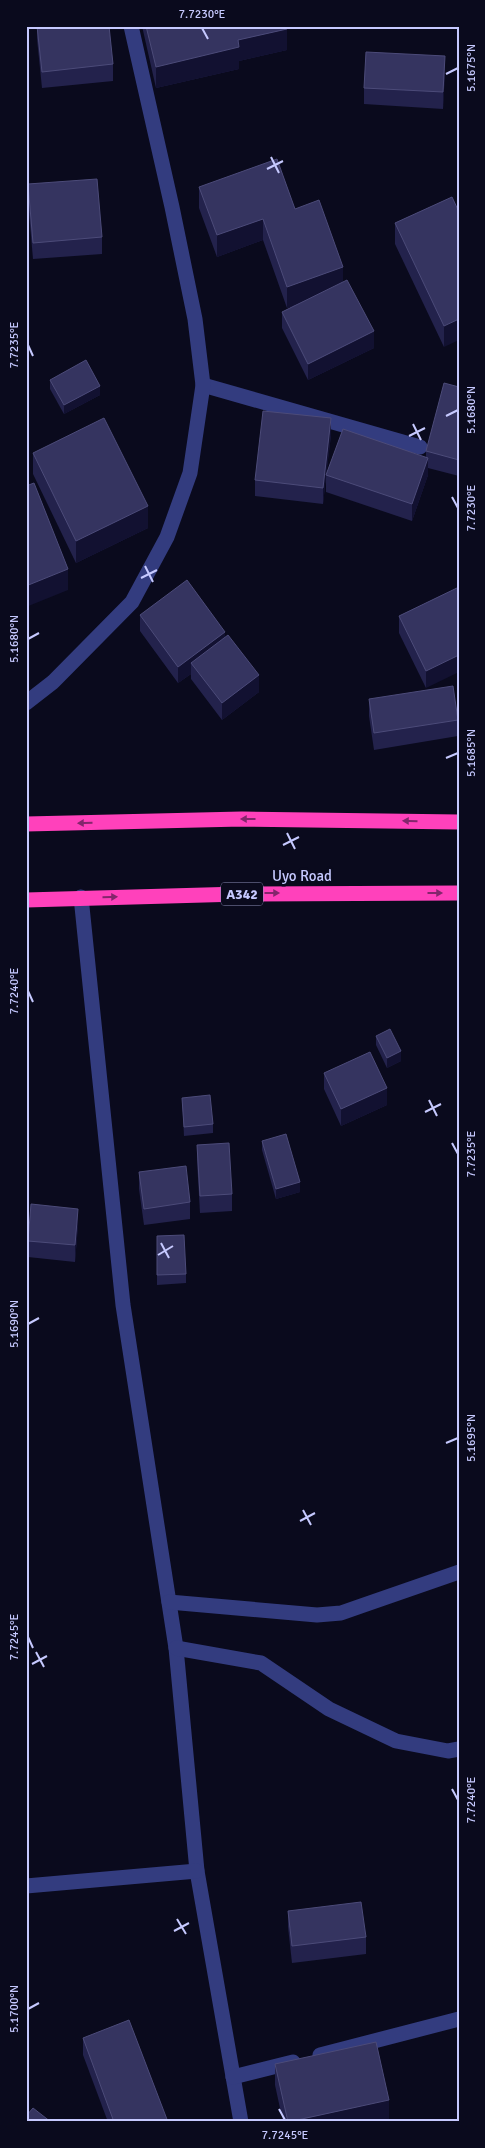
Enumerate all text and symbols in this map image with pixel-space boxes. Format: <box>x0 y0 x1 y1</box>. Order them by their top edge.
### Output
text: 7.7230°E <box>179 7 226 22</box>
text: 5.1675°N <box>464 44 479 92</box>
text: 7.7235°E <box>7 321 22 368</box>
text: 5.1680°N <box>464 386 479 434</box>
text: 7.7230°E <box>464 484 479 531</box>
text: 5.1680°N <box>7 615 22 663</box>
text: 5.1685°N <box>464 729 479 777</box>
one-way arrow <box>239 815 255 823</box>
one-way arrow <box>402 817 418 825</box>
one-way arrow <box>77 819 93 827</box>
street label: Uyo Road <box>272 867 332 885</box>
road number: A342 <box>221 882 263 906</box>
one-way arrow <box>265 889 281 897</box>
one-way arrow <box>427 889 443 897</box>
one-way arrow <box>102 893 118 901</box>
text: 7.7240°E <box>7 967 22 1014</box>
text: 7.7235°E <box>464 1130 479 1177</box>
text: 5.1690°N <box>7 1300 22 1348</box>
text: 5.1695°N <box>464 1414 479 1462</box>
text: 7.7245°E <box>7 1613 22 1660</box>
text: 7.7240°E <box>464 1776 479 1823</box>
text: 5.1700°N <box>7 1985 22 2033</box>
text: 7.7245°E <box>262 2128 309 2143</box>

